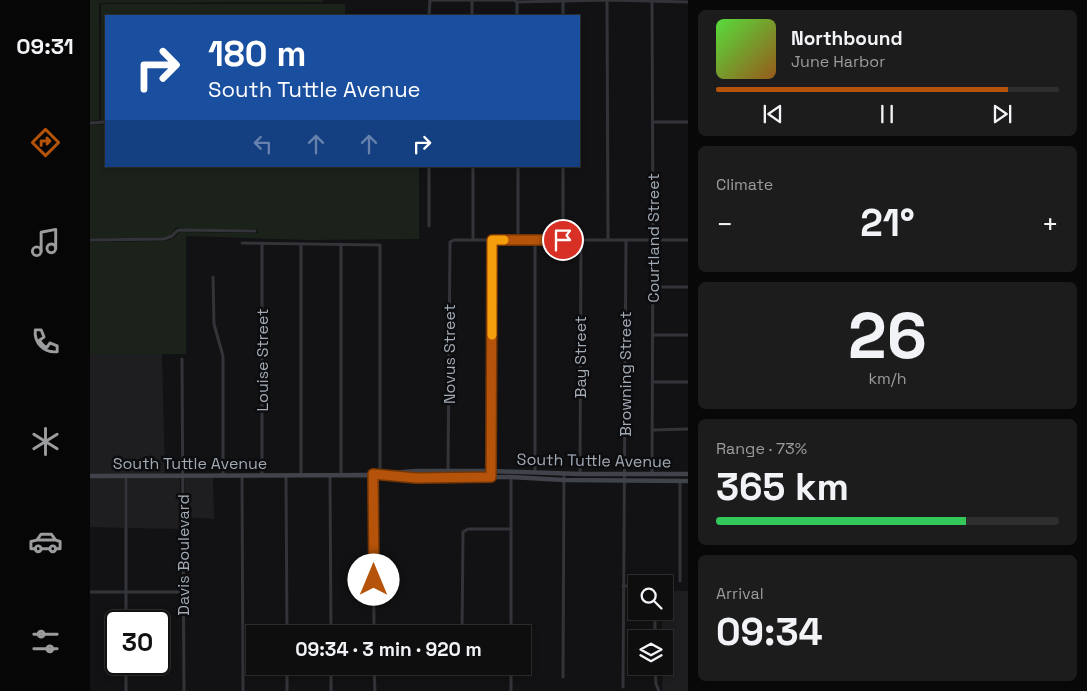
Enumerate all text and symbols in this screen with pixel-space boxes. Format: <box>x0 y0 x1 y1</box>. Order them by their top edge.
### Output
text: Northbound <box>791 26 903 51</box>
text: 09:31 <box>16 32 74 60</box>
text: 180 m <box>208 32 306 76</box>
icon: right <box>125 35 190 100</box>
text: June Harbor <box>791 51 885 72</box>
text: South Tuttle Avenue <box>208 75 421 103</box>
icon: previous <box>759 100 787 128</box>
icon: pause <box>873 100 901 128</box>
icon: next <box>988 100 1016 128</box>
icon: directions <box>28 125 63 160</box>
icon: left <box>249 130 277 158</box>
icon: ahead <box>302 130 330 158</box>
icon: ahead <box>355 130 383 158</box>
icon: right <box>408 130 436 158</box>
street label: Courtland Street <box>643 173 664 303</box>
text: Climate <box>716 174 773 195</box>
text: 21° <box>860 199 915 247</box>
text: − <box>716 206 733 242</box>
text: + <box>1042 206 1059 242</box>
pin <box>542 219 584 261</box>
icon: music <box>28 225 63 260</box>
icon: arrive <box>549 226 577 254</box>
text: 26 <box>848 294 927 377</box>
street label: Novus Street <box>439 304 460 404</box>
street label: Louise Street <box>252 308 273 412</box>
street label: Browning Street <box>615 311 636 437</box>
street label: Bay Street <box>570 316 591 398</box>
icon: phone <box>28 324 63 359</box>
text: km/h <box>868 368 907 389</box>
icon: climate <box>28 424 63 459</box>
text: Range · 73% <box>716 438 807 459</box>
street label: South Tuttle Avenue <box>516 449 671 472</box>
street label: South Tuttle Avenue <box>113 453 267 474</box>
text: 365 km <box>716 463 849 511</box>
street label: Davis Boulevard <box>173 494 194 616</box>
icon: car <box>28 524 63 559</box>
position arrow <box>347 553 399 605</box>
map controls <box>628 575 673 675</box>
button: search <box>628 575 673 620</box>
text: Arrival <box>716 583 764 604</box>
text: 09:34 <box>716 608 823 656</box>
speed limit sign: 30 <box>105 610 170 675</box>
icon: filters <box>28 624 63 659</box>
button: layers <box>628 630 673 675</box>
text: 09:34 · 3 min · 920 m <box>295 637 482 662</box>

